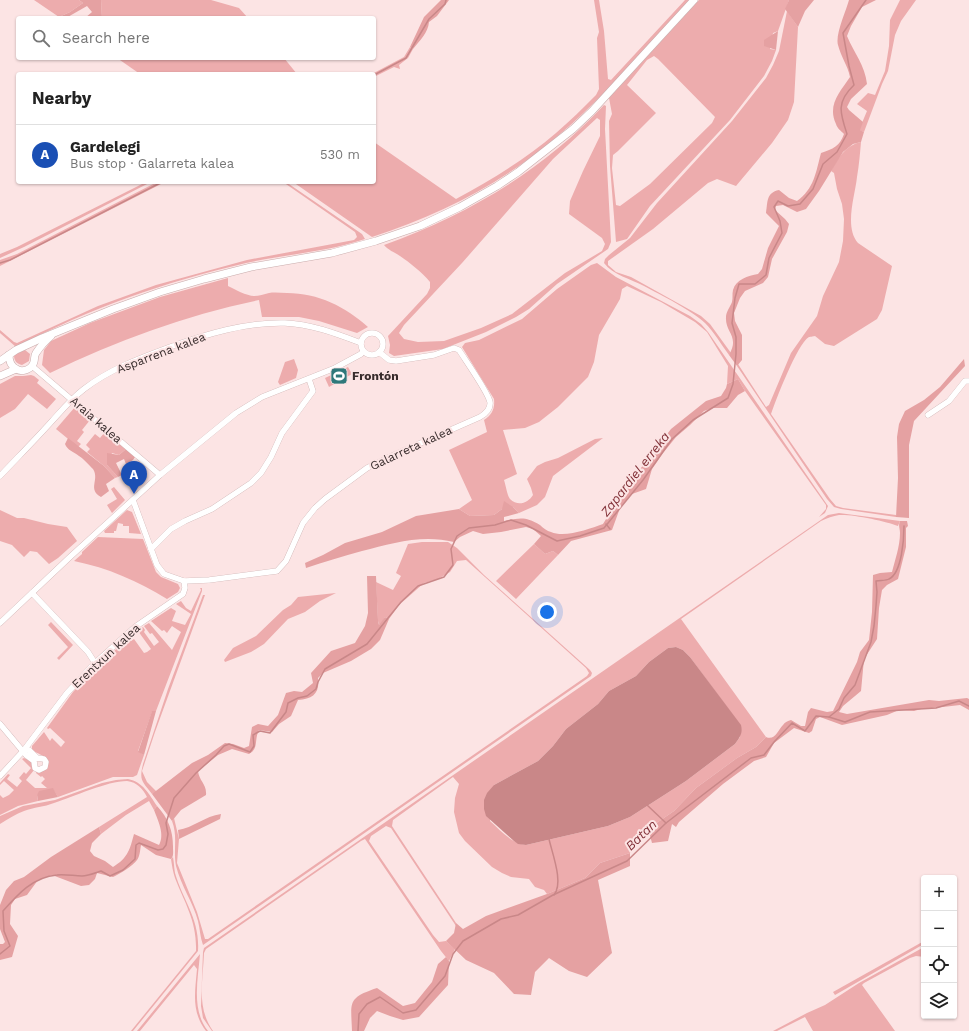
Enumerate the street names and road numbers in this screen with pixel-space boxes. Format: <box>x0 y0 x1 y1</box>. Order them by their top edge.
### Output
street label: Asparrena kalea <box>115 330 208 376</box>
street label: Araia kalea <box>67 394 125 446</box>
street label: Galarreta kalea <box>368 423 454 473</box>
street label: Erentxun kalea <box>69 621 143 691</box>

